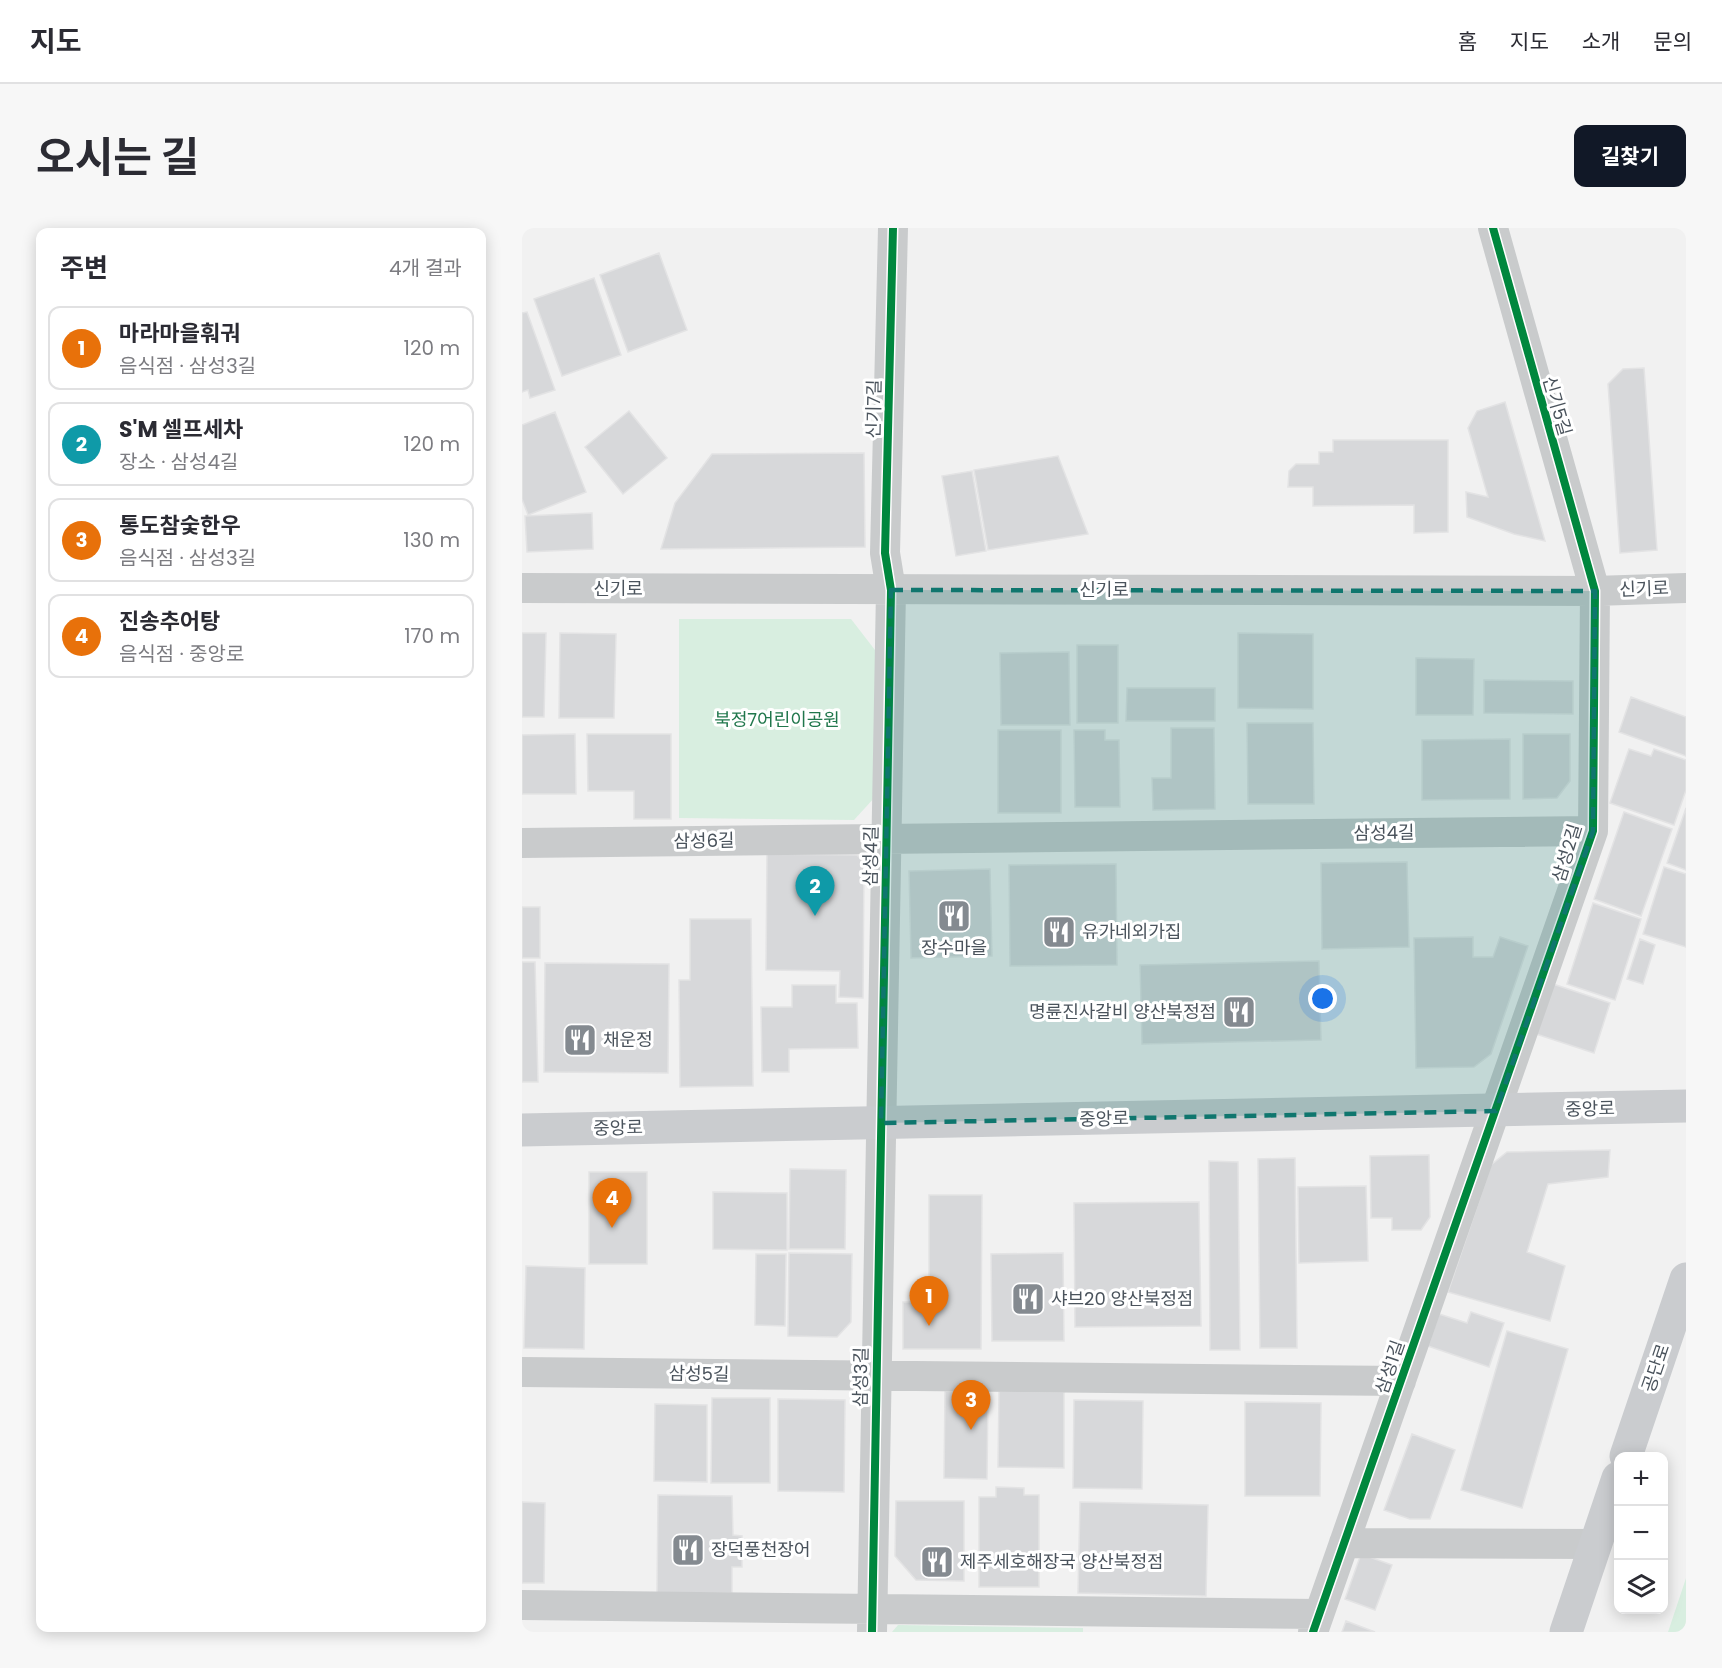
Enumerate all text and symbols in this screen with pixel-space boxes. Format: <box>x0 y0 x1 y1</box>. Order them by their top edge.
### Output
text: 지도 <box>30 22 82 61</box>
text: 홈 <box>1458 27 1477 56</box>
text: 지도 <box>1510 27 1549 56</box>
text: 소개 <box>1582 27 1620 56</box>
text: 문의 <box>1653 27 1692 56</box>
button: 길찾기 <box>1574 125 1686 187</box>
text: 오시는 길 <box>36 128 199 187</box>
text: 주변 <box>60 250 108 286</box>
text: 4개 결과 <box>389 254 462 282</box>
text: 마라마을훠궈 <box>119 318 240 349</box>
text: 1 <box>78 334 85 362</box>
text: 120 m <box>404 334 460 362</box>
text: 음식점 · 삼성3길 <box>119 352 256 380</box>
street label: 신기5길 <box>1537 373 1578 439</box>
street label: 신기7길 <box>860 379 887 439</box>
text: S'M 셀프세차 <box>119 414 243 445</box>
text: 2 <box>76 430 87 458</box>
text: 120 m <box>404 430 460 458</box>
text: 장소 · 삼성4길 <box>119 448 239 476</box>
text: 통도참숯한우 <box>119 510 240 541</box>
text: 3 <box>75 526 88 554</box>
text: 130 m <box>403 526 460 554</box>
text: 음식점 · 삼성3길 <box>119 544 256 572</box>
street label: 신기로 <box>1619 575 1669 602</box>
street label: 신기로 <box>593 576 643 601</box>
street label: 신기로 <box>1079 577 1129 602</box>
text: 진송추어탕 <box>119 606 220 637</box>
text: 4 <box>75 622 88 650</box>
text: 170 m <box>404 622 460 650</box>
text: 음식점 · 중앙로 <box>119 640 244 668</box>
park label: 북정7어린이공원 <box>714 707 840 732</box>
street label: 삼성4길 <box>1353 819 1415 846</box>
street label: 삼성2길 <box>1546 820 1587 885</box>
street label: 삼성4길 <box>857 825 884 887</box>
street label: 삼성6길 <box>673 827 735 854</box>
pin: 2 <box>796 866 834 916</box>
restaurant icon: 장수마을 <box>936 898 972 934</box>
restaurant icon: 유가네외가집 <box>1041 914 1077 950</box>
place label: 유가네외가집 <box>1082 919 1181 944</box>
place label: 장수마을 <box>921 935 987 960</box>
your location <box>1308 984 1337 1013</box>
restaurant icon: 명륜진사갈비 양산북정점 <box>1221 994 1257 1030</box>
place label: 명륜진사갈비 양산북정점 <box>1029 999 1216 1024</box>
restaurant icon: 채운정 <box>562 1022 598 1058</box>
place label: 채운정 <box>603 1027 653 1052</box>
street label: 중앙로 <box>1565 1096 1615 1121</box>
street label: 중앙로 <box>1079 1106 1129 1131</box>
street label: 중앙로 <box>593 1115 643 1140</box>
pin: 4 <box>592 1178 632 1228</box>
pin: 1 <box>910 1276 948 1326</box>
restaurant icon: 샤브20 양산북정점 <box>1010 1281 1046 1317</box>
place label: 샤브20 양산북정점 <box>1051 1286 1193 1311</box>
street label: 삼성1길 <box>1369 1337 1410 1397</box>
street label: 공단로 <box>1636 1340 1675 1395</box>
street label: 삼성3길 <box>847 1347 874 1407</box>
street label: 삼성5길 <box>668 1360 730 1387</box>
pin: 3 <box>952 1380 990 1430</box>
map controls <box>1614 1452 1668 1614</box>
button: + <box>1614 1452 1668 1506</box>
button: − <box>1614 1506 1668 1560</box>
restaurant icon: 장덕풍천장어 <box>670 1532 706 1568</box>
place label: 장덕풍천장어 <box>711 1537 810 1562</box>
restaurant icon: 제주세호해장국 양산북정점 <box>919 1544 955 1580</box>
place label: 제주세호해장국 양산북정점 <box>960 1549 1164 1574</box>
button: layers <box>1614 1560 1668 1614</box>

